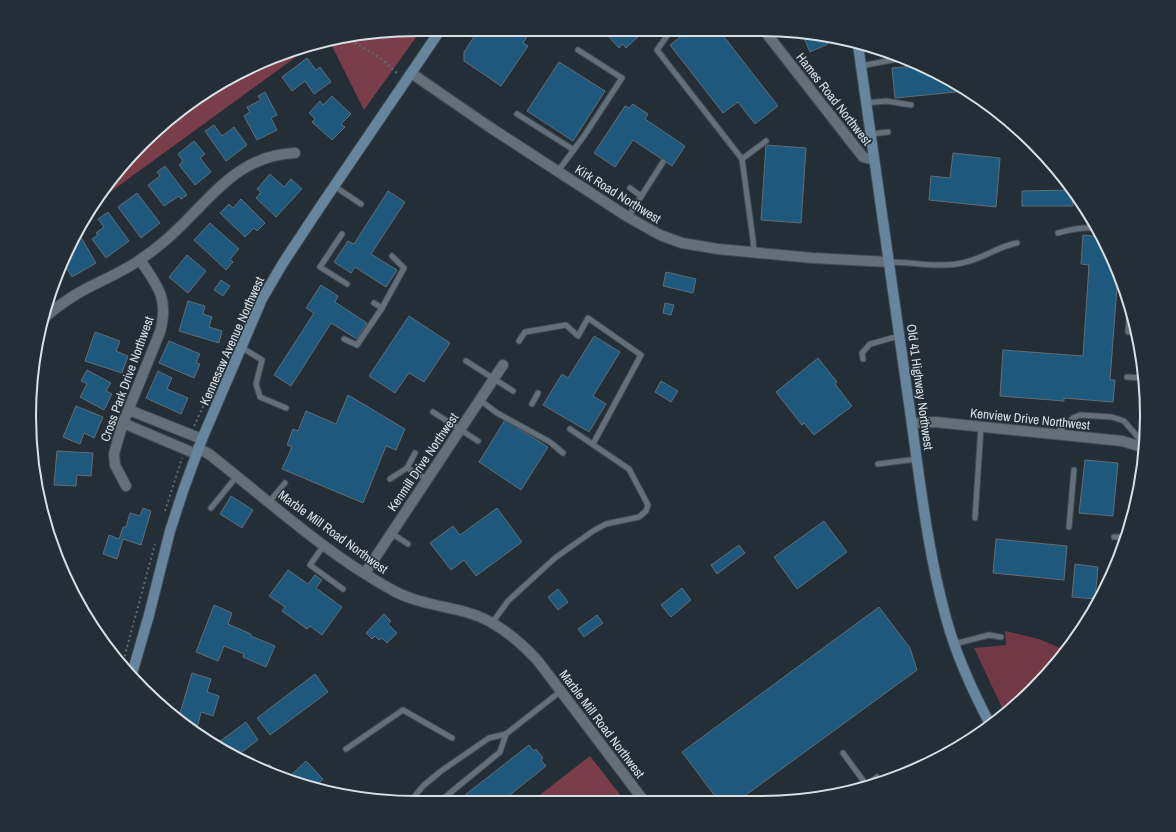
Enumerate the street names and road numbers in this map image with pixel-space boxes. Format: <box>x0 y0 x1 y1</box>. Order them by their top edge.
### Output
street label: Hames Road Northwest <box>792 49 876 149</box>
street label: Kirk Road Northwest <box>572 161 664 227</box>
street label: Kennesaw Avenue Northwest <box>196 274 268 408</box>
street label: Cross Park Drive Northwest <box>96 314 158 444</box>
street label: Old 41 Highway Northwest <box>903 323 937 451</box>
street label: Kenview Drive Northwest <box>969 404 1091 434</box>
street label: Kenmill Drive Northwest <box>384 410 462 514</box>
street label: Marble Mill Road Northwest <box>275 486 391 578</box>
street label: Marble Mill Road Northwest <box>556 666 648 782</box>

